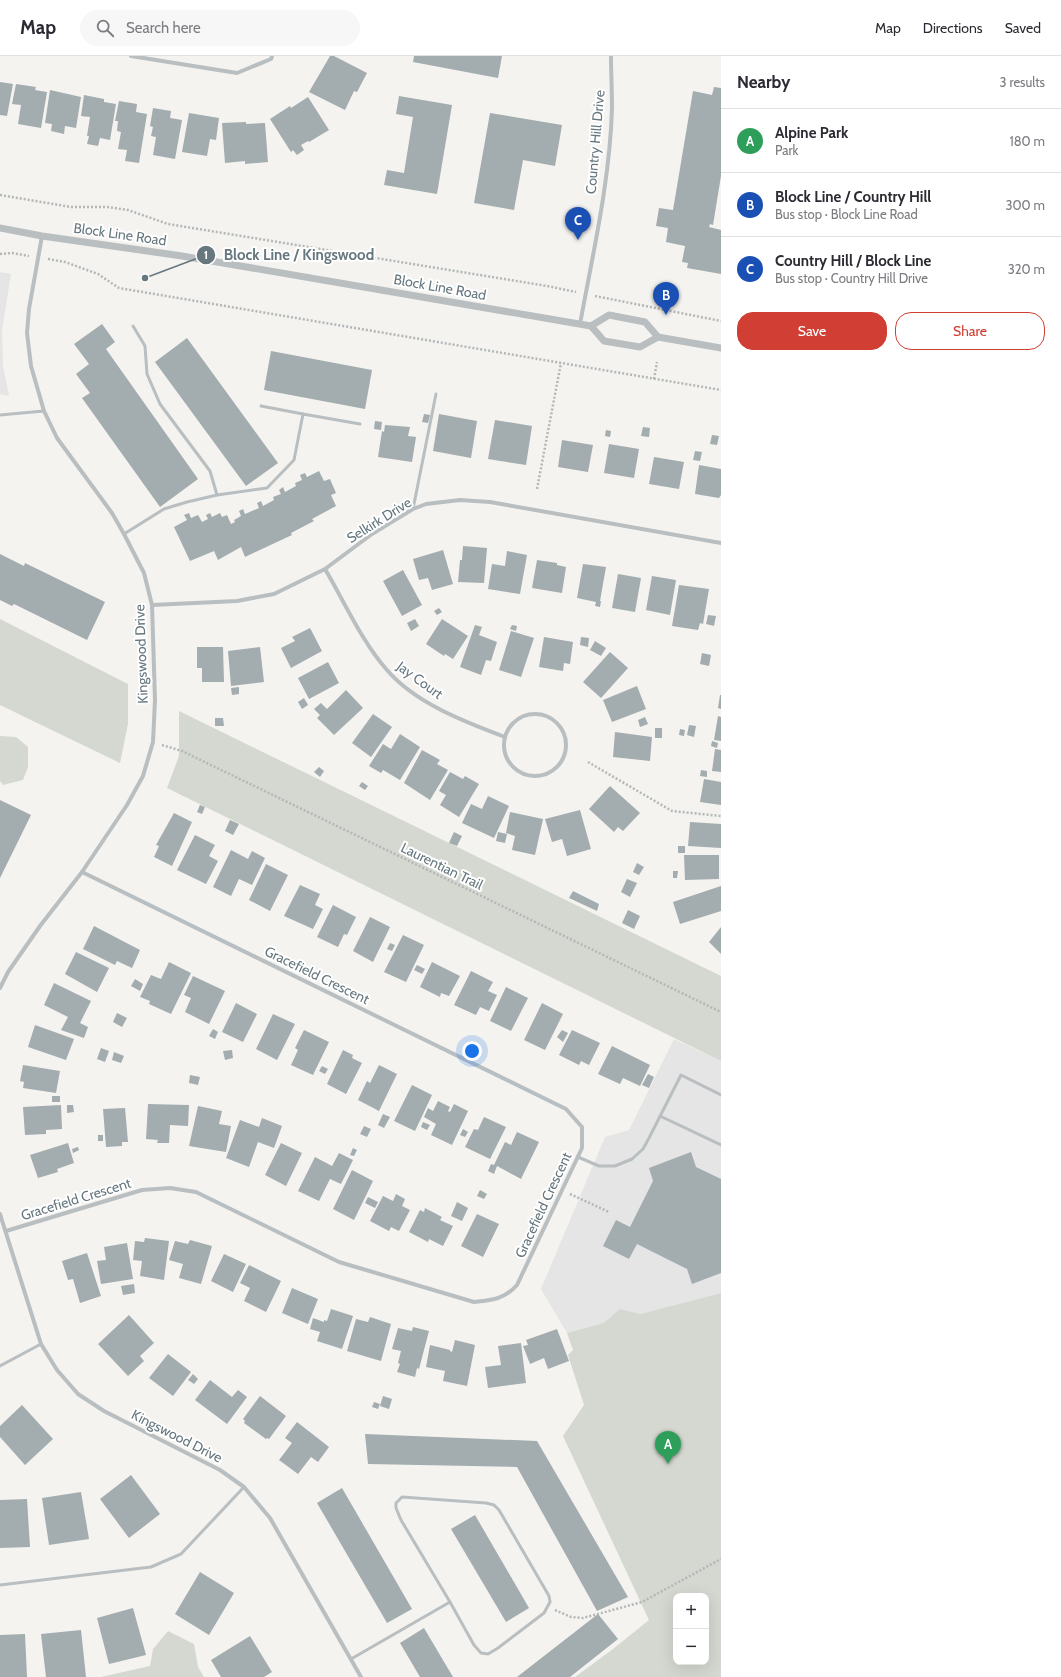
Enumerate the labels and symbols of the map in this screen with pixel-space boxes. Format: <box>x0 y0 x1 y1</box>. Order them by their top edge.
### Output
street label: Country Hill Drive <box>581 89 609 195</box>
pin: C <box>565 207 591 240</box>
street label: Block Line Road <box>72 219 168 249</box>
callout: Block Line / Kingswood <box>196 242 383 269</box>
text: Block Line / Kingswood <box>224 246 374 264</box>
text: 1 <box>204 247 208 262</box>
street label: Block Line Road <box>392 270 488 304</box>
pin: B <box>653 282 679 315</box>
street label: Selkirk Drive <box>343 493 415 547</box>
street label: Kingswood Drive <box>130 604 152 704</box>
street label: Jay Court <box>393 657 447 703</box>
street label: Laurentian Trail <box>398 838 487 894</box>
street label: Gracefield Crescent <box>262 942 373 1008</box>
your location <box>462 1041 482 1061</box>
street label: Gracefield Crescent <box>511 1149 575 1261</box>
street label: Gracefield Crescent <box>19 1174 134 1224</box>
street label: Kingswood Drive <box>129 1405 225 1467</box>
pin: A <box>655 1431 681 1464</box>

